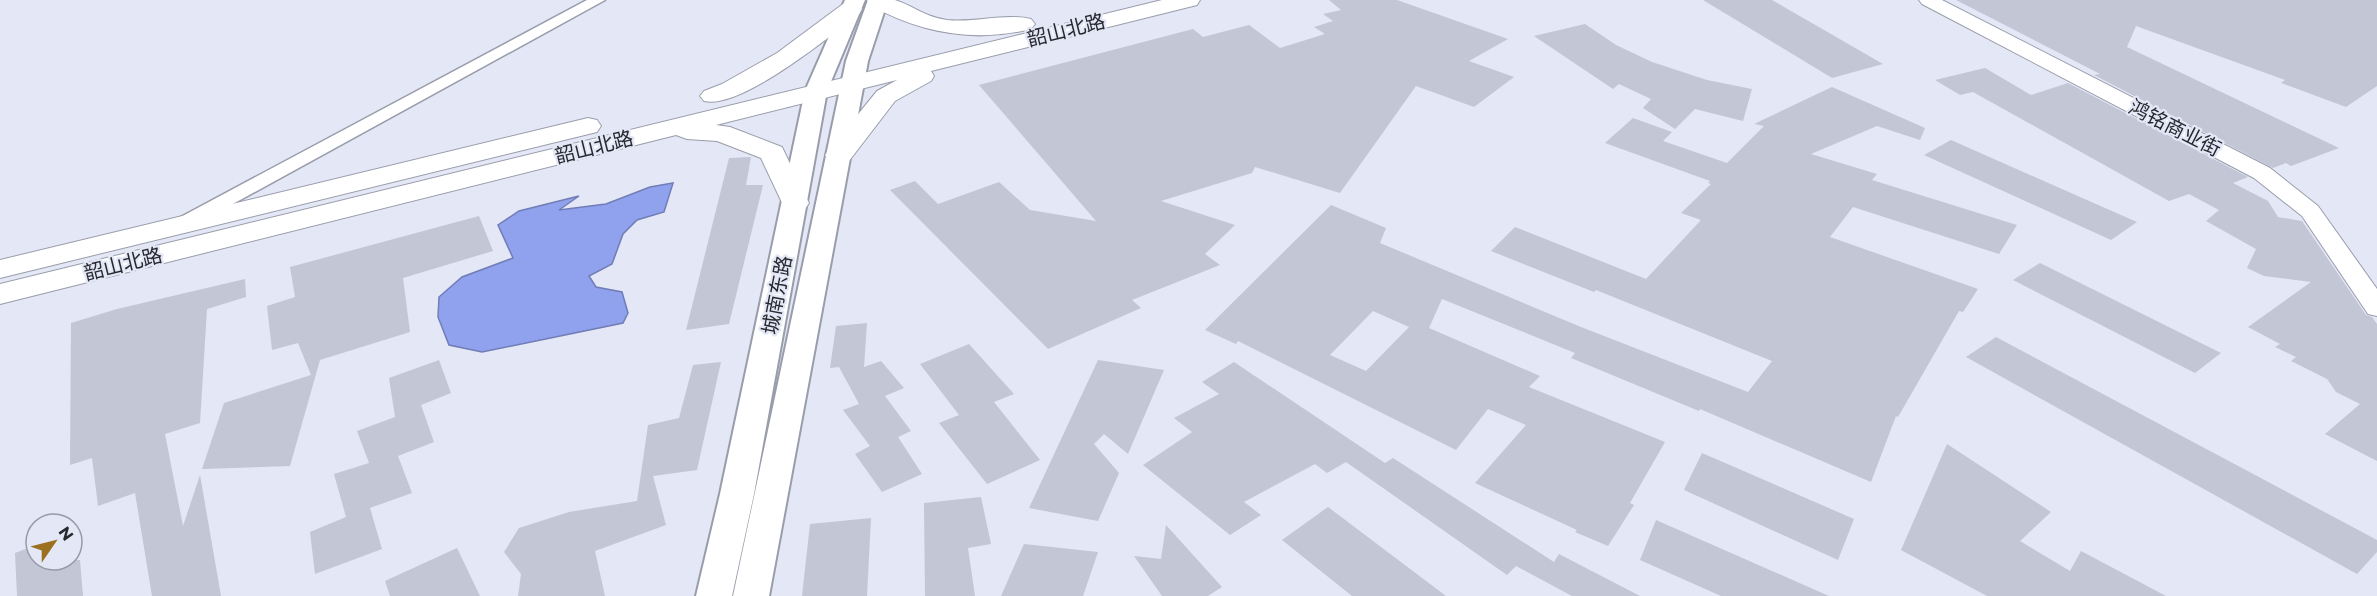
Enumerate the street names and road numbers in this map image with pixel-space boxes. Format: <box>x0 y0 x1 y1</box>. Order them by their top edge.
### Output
street label: 韶山北路 <box>1024 9 1108 51</box>
street label: 鸿铭商业街 <box>2125 95 2225 161</box>
street label: 韶山北路 <box>552 126 636 168</box>
street label: 韶山北路 <box>81 243 165 285</box>
street label: 城南东路 <box>758 253 796 337</box>

